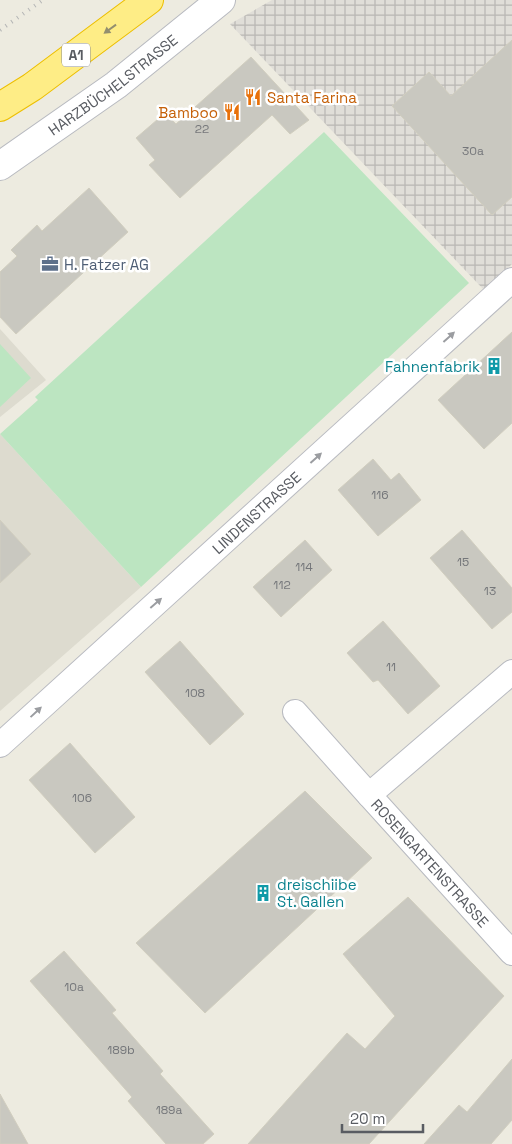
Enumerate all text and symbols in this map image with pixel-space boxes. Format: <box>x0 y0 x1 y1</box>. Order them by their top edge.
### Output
one-way arrow <box>104 24 117 35</box>
street label: HARZBÜCHELSTRASSE <box>44 30 181 139</box>
road number: A1 <box>62 44 90 66</box>
restaurant icon: Santa Farina <box>243 87 263 107</box>
place label: Santa Farina <box>267 88 357 107</box>
restaurant icon: Bamboo <box>222 102 242 122</box>
place label: Bamboo <box>158 103 218 122</box>
house number: 22 <box>195 121 209 137</box>
house number: 30a <box>462 143 484 159</box>
office icon: H. Fatzer AG <box>40 254 60 274</box>
place label: H. Fatzer AG <box>64 255 149 274</box>
one-way arrow <box>442 332 455 343</box>
building icon: Fahnenfabrik <box>484 356 504 376</box>
place label: Fahnenfabrik <box>385 357 480 376</box>
one-way arrow <box>309 452 321 464</box>
street label: LINDENSTRASSE <box>208 467 305 558</box>
house number: 116 <box>371 487 389 503</box>
house number: 15 <box>457 554 469 570</box>
house number: 114 <box>295 559 313 575</box>
house number: 112 <box>273 577 291 593</box>
house number: 13 <box>484 583 496 599</box>
one-way arrow <box>150 597 163 608</box>
house number: 11 <box>386 659 396 675</box>
house number: 108 <box>185 685 205 701</box>
one-way arrow <box>29 706 41 718</box>
house number: 106 <box>72 790 92 806</box>
street label: ROSENGARTENSTRASSE <box>367 795 493 931</box>
place label: dreischiibe St. Gallen <box>277 875 357 911</box>
building icon: dreischiibe St. Gallen <box>253 883 273 903</box>
house number: 10a <box>64 979 84 995</box>
house number: 189b <box>107 1042 135 1058</box>
house number: 189a <box>156 1102 182 1118</box>
scale bar <box>342 1102 423 1134</box>
text: 20 m <box>350 1109 385 1128</box>

